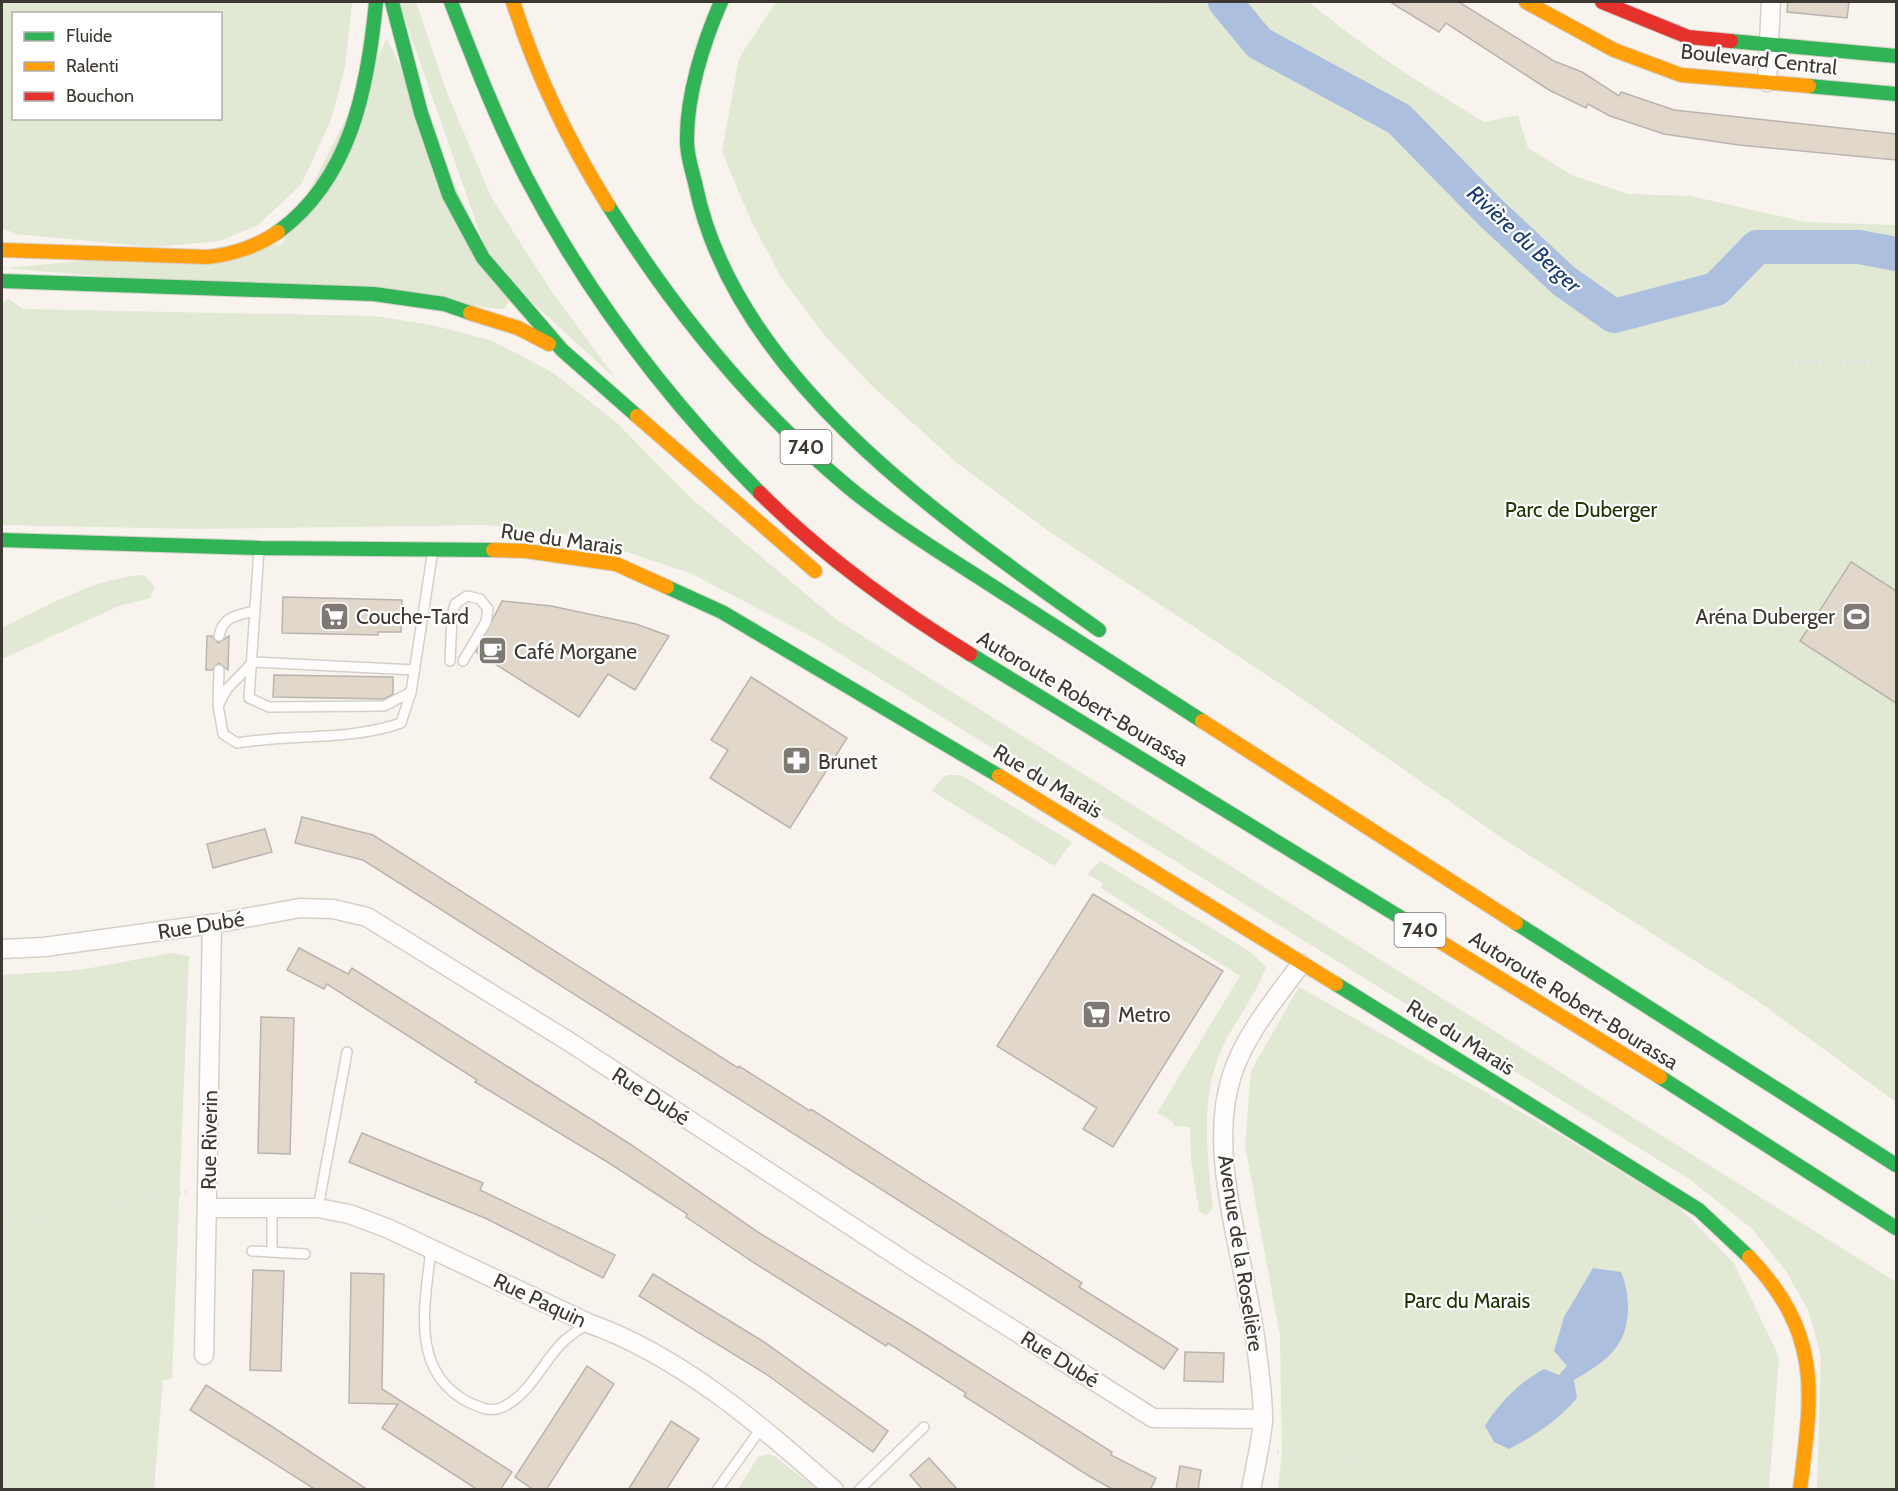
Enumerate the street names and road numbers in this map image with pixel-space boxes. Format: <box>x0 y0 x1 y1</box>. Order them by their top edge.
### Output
street label: Boulevard Central <box>1680 38 1839 80</box>
road number: 740 <box>780 430 832 464</box>
street label: Rue du Marais <box>499 518 625 560</box>
street label: Autoroute Robert-Bourassa <box>973 625 1193 771</box>
street label: Rue du Marais <box>989 739 1107 824</box>
street label: Rue Dubé <box>156 906 246 944</box>
road number: 740 <box>1394 913 1446 947</box>
street label: Autoroute Robert-Bourassa <box>1465 925 1683 1075</box>
street label: Rue du Marais <box>1402 994 1520 1080</box>
street label: Rue Dubé <box>608 1062 695 1130</box>
street label: Rue Riverin <box>196 1090 222 1190</box>
street label: Avenue de la Roselière <box>1213 1153 1269 1353</box>
street label: Rue Paquin <box>490 1268 590 1332</box>
street label: Rue Dubé <box>1016 1325 1104 1393</box>

